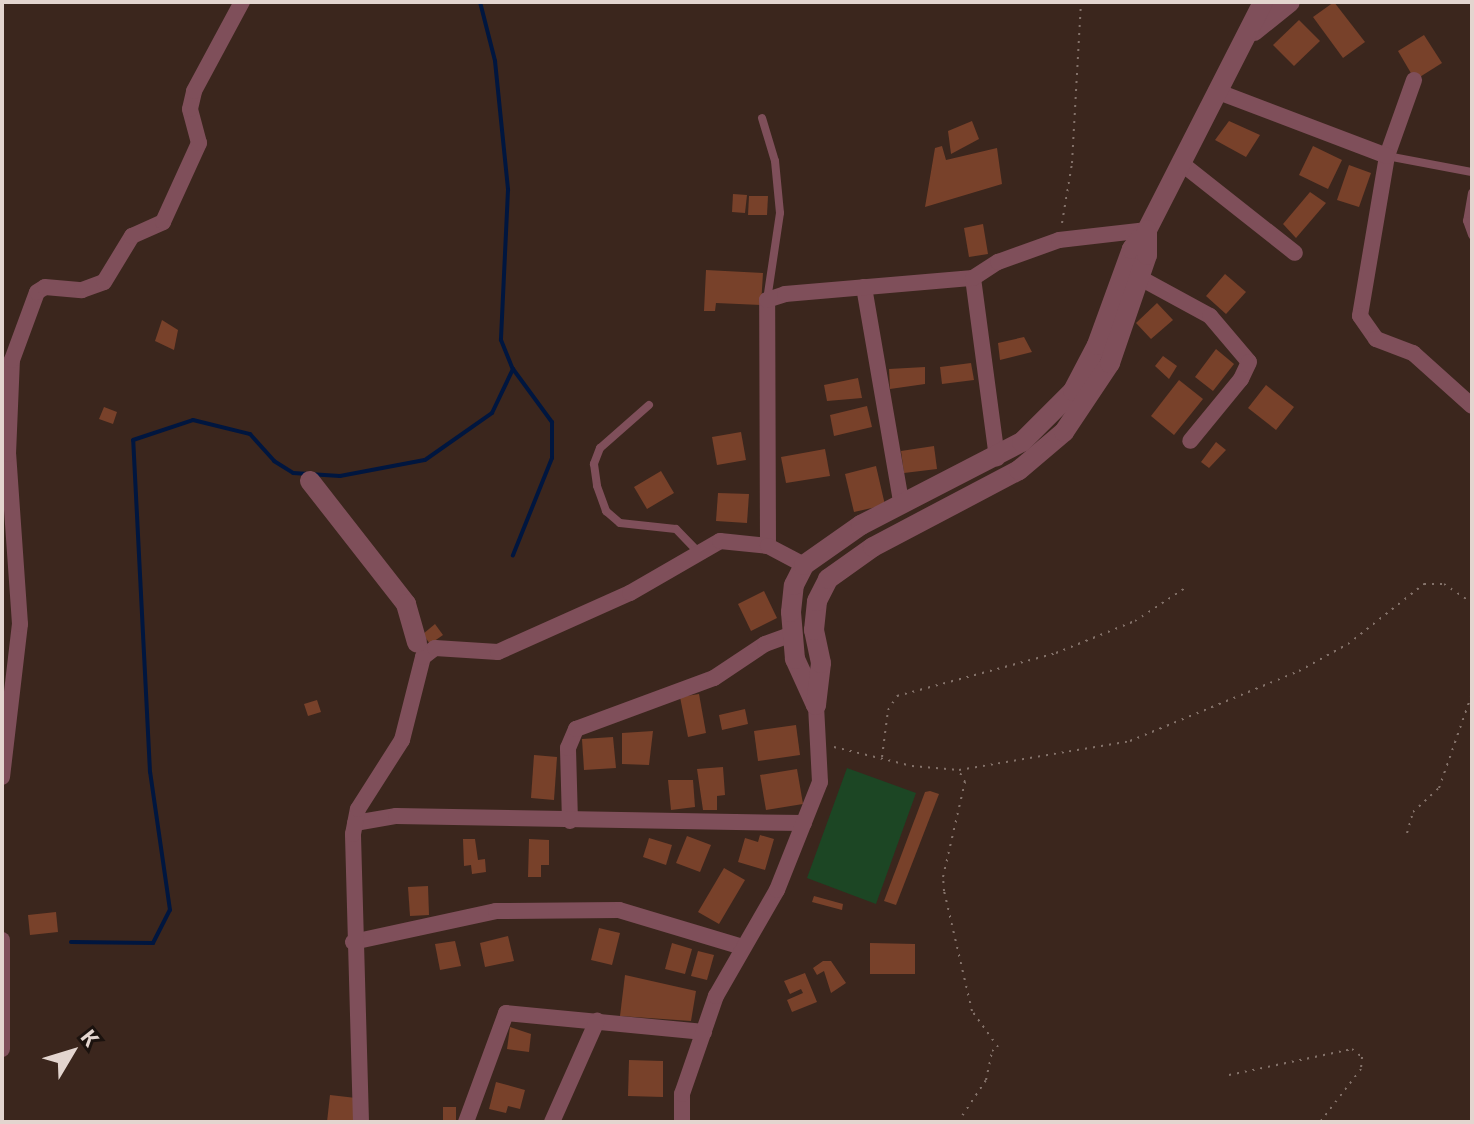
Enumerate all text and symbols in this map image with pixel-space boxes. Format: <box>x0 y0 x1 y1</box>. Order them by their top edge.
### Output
north arrow <box>32 1012 112 1092</box>
text: K <box>76 1024 105 1051</box>

